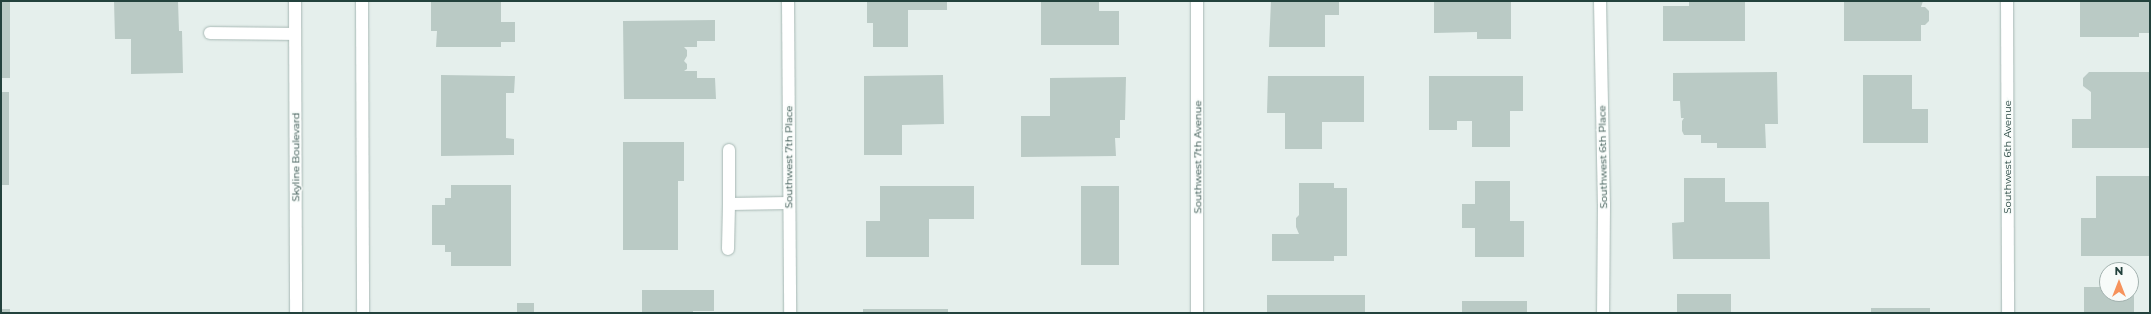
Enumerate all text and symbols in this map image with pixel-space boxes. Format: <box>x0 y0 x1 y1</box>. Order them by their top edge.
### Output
street label: Southwest 7th Avenue <box>1192 100 1204 214</box>
street label: Southwest 6th Avenue <box>2002 100 2014 214</box>
street label: Southwest 6th Place <box>1596 105 1610 209</box>
street label: Southwest 7th Place <box>783 106 795 208</box>
street label: Skyline Boulevard <box>290 112 302 202</box>
north arrow <box>2099 262 2139 302</box>
text: N <box>2115 264 2123 278</box>

